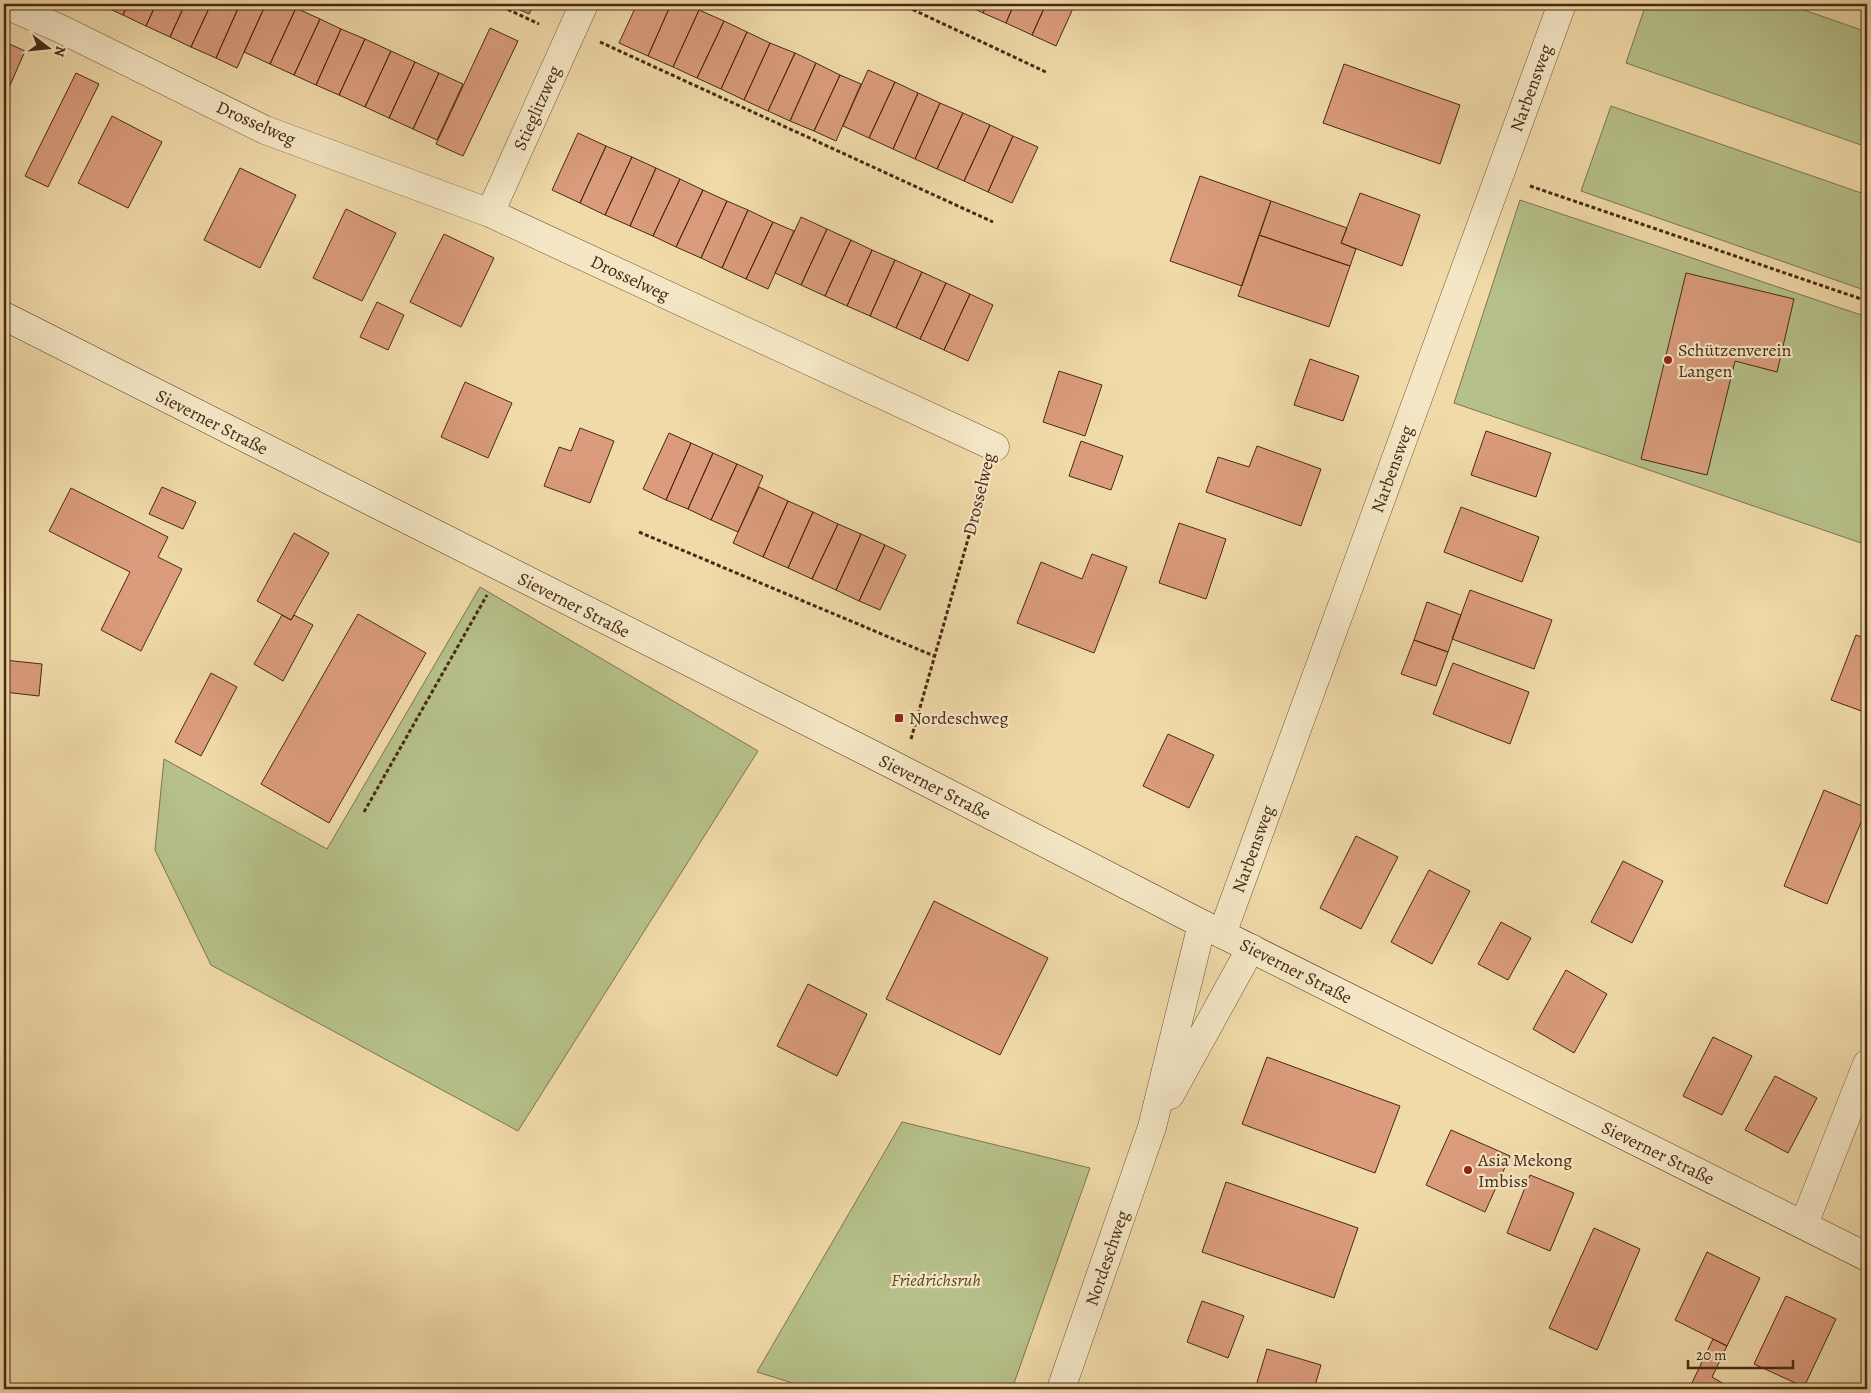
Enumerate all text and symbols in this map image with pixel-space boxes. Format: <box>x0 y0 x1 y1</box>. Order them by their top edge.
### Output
north arrow <box>22 22 72 72</box>
street label: Narbensweg <box>1504 41 1558 135</box>
text: N <box>49 44 71 59</box>
street label: Stieglitzweg <box>508 62 566 154</box>
street label: Drosselweg <box>212 95 300 151</box>
street label: Drosselweg <box>587 249 673 307</box>
place label: Schützenverein Langen <box>1678 338 1792 383</box>
marker: Schützenverein Langen <box>1662 354 1674 366</box>
street label: Sieverner Straße <box>152 383 272 461</box>
street label: Narbensweg <box>1365 422 1419 516</box>
street label: Drosselweg <box>957 450 1001 538</box>
street label: Sieverner Straße <box>514 566 634 644</box>
place label: Nordeschweg <box>909 706 1008 730</box>
marker: Nordeschweg <box>893 712 905 724</box>
street label: Sieverner Straße <box>875 748 995 826</box>
street label: Narbensweg <box>1226 802 1280 896</box>
street label: Sieverner Straße <box>1236 932 1356 1010</box>
street label: Sieverner Straße <box>1598 1115 1718 1191</box>
place label: Asia Mekong Imbiss <box>1477 1148 1572 1193</box>
marker: Asia Mekong Imbiss <box>1462 1164 1474 1176</box>
street label: Nordeschweg <box>1079 1207 1135 1309</box>
park label: Friedrichsruh <box>891 1268 981 1292</box>
scale bar <box>1688 1338 1794 1370</box>
text: 20 m <box>1696 1345 1727 1365</box>

